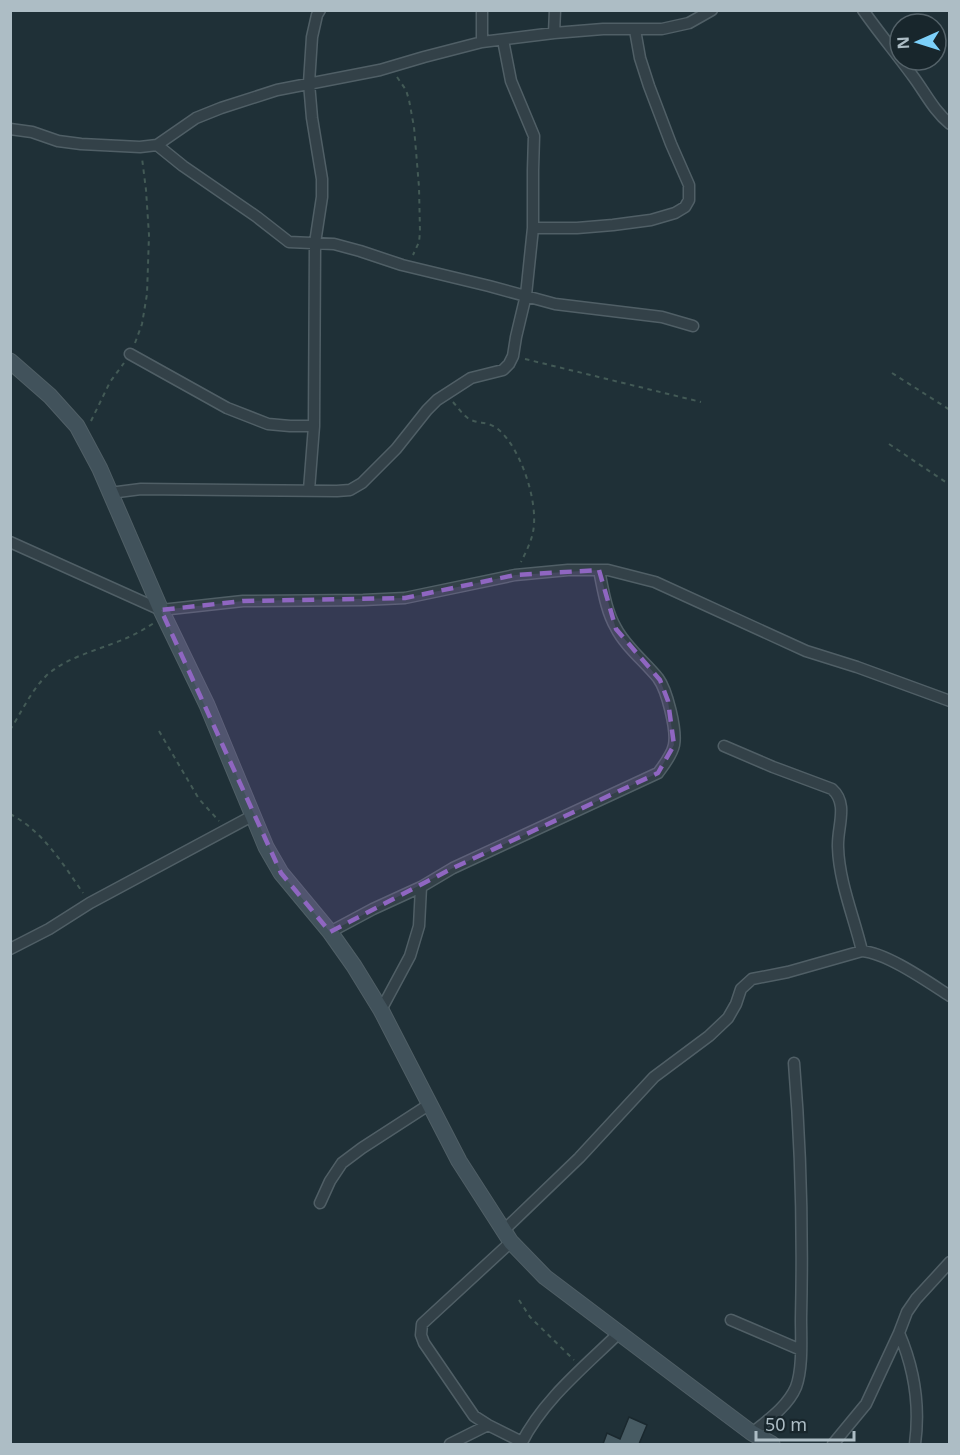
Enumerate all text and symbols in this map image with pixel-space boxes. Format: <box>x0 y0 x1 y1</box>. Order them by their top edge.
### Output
north arrow <box>888 12 948 72</box>
text: N <box>892 36 914 50</box>
scale bar <box>756 1404 854 1442</box>
text: 50 m <box>765 1412 807 1436</box>

